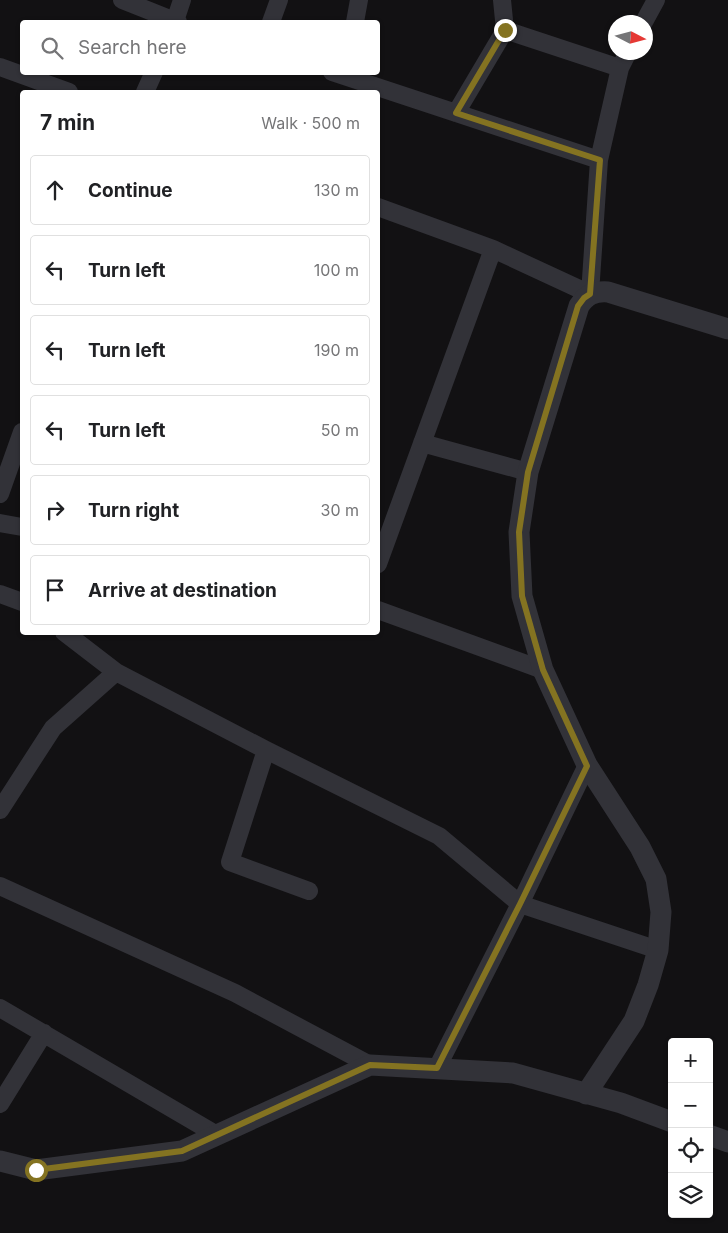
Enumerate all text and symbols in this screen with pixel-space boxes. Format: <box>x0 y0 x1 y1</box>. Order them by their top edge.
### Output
north arrow <box>608 15 653 60</box>
route end <box>494 19 517 42</box>
search box <box>20 20 380 75</box>
icon: search <box>38 34 66 62</box>
text: Search here <box>78 36 187 59</box>
text: 7 min <box>40 110 95 135</box>
text: Walk · 500 m <box>261 113 360 133</box>
icon: ahead <box>41 176 69 204</box>
text: Continue <box>88 179 173 202</box>
text: 130 m <box>314 180 359 200</box>
icon: left <box>41 256 69 284</box>
text: Turn left <box>88 259 166 282</box>
text: 100 m <box>314 260 359 280</box>
icon: left <box>41 336 69 364</box>
text: Turn left <box>88 339 166 362</box>
text: 190 m <box>314 340 359 360</box>
icon: left <box>41 416 69 444</box>
text: Turn left <box>88 419 166 442</box>
text: 50 m <box>321 420 359 440</box>
icon: right <box>41 496 69 524</box>
text: Turn right <box>88 499 179 522</box>
text: 30 m <box>321 500 359 520</box>
icon: arrive <box>41 576 69 604</box>
text: Arrive at destination <box>88 579 277 602</box>
map controls <box>668 1038 713 1218</box>
button: + <box>668 1038 713 1083</box>
button: − <box>668 1083 713 1128</box>
button: locate <box>668 1128 713 1173</box>
route start <box>25 1159 48 1182</box>
button: layers <box>668 1173 713 1218</box>

